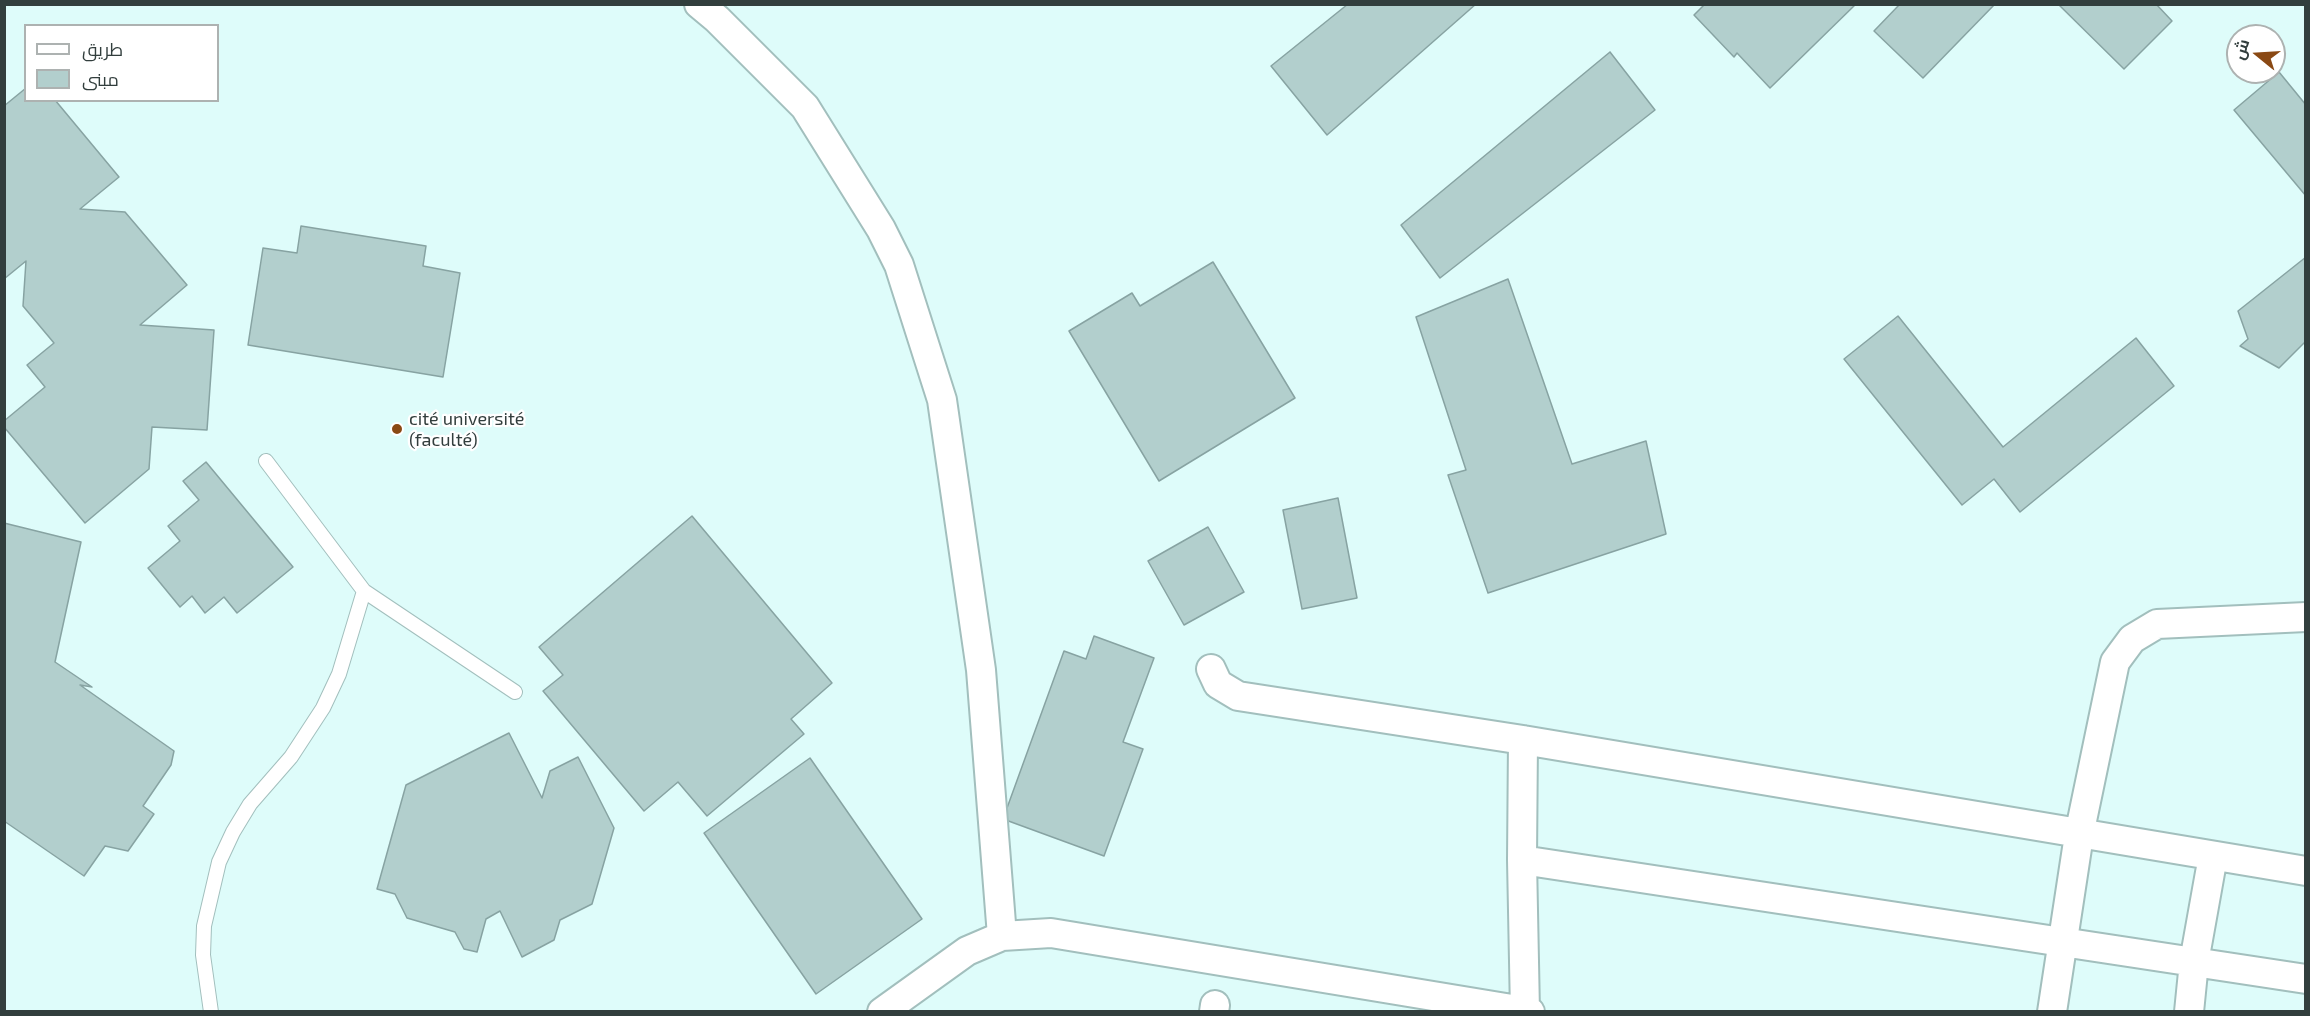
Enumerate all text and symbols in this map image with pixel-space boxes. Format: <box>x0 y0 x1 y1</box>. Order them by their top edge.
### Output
legend <box>24 24 219 102</box>
north arrow <box>2226 24 2286 84</box>
text: ش <box>2228 36 2253 62</box>
text: طريق <box>82 38 123 60</box>
text: مبنى <box>82 68 119 90</box>
place label: cité université (faculté) <box>409 408 524 450</box>
marker: cité université (faculté) <box>390 422 404 436</box>

